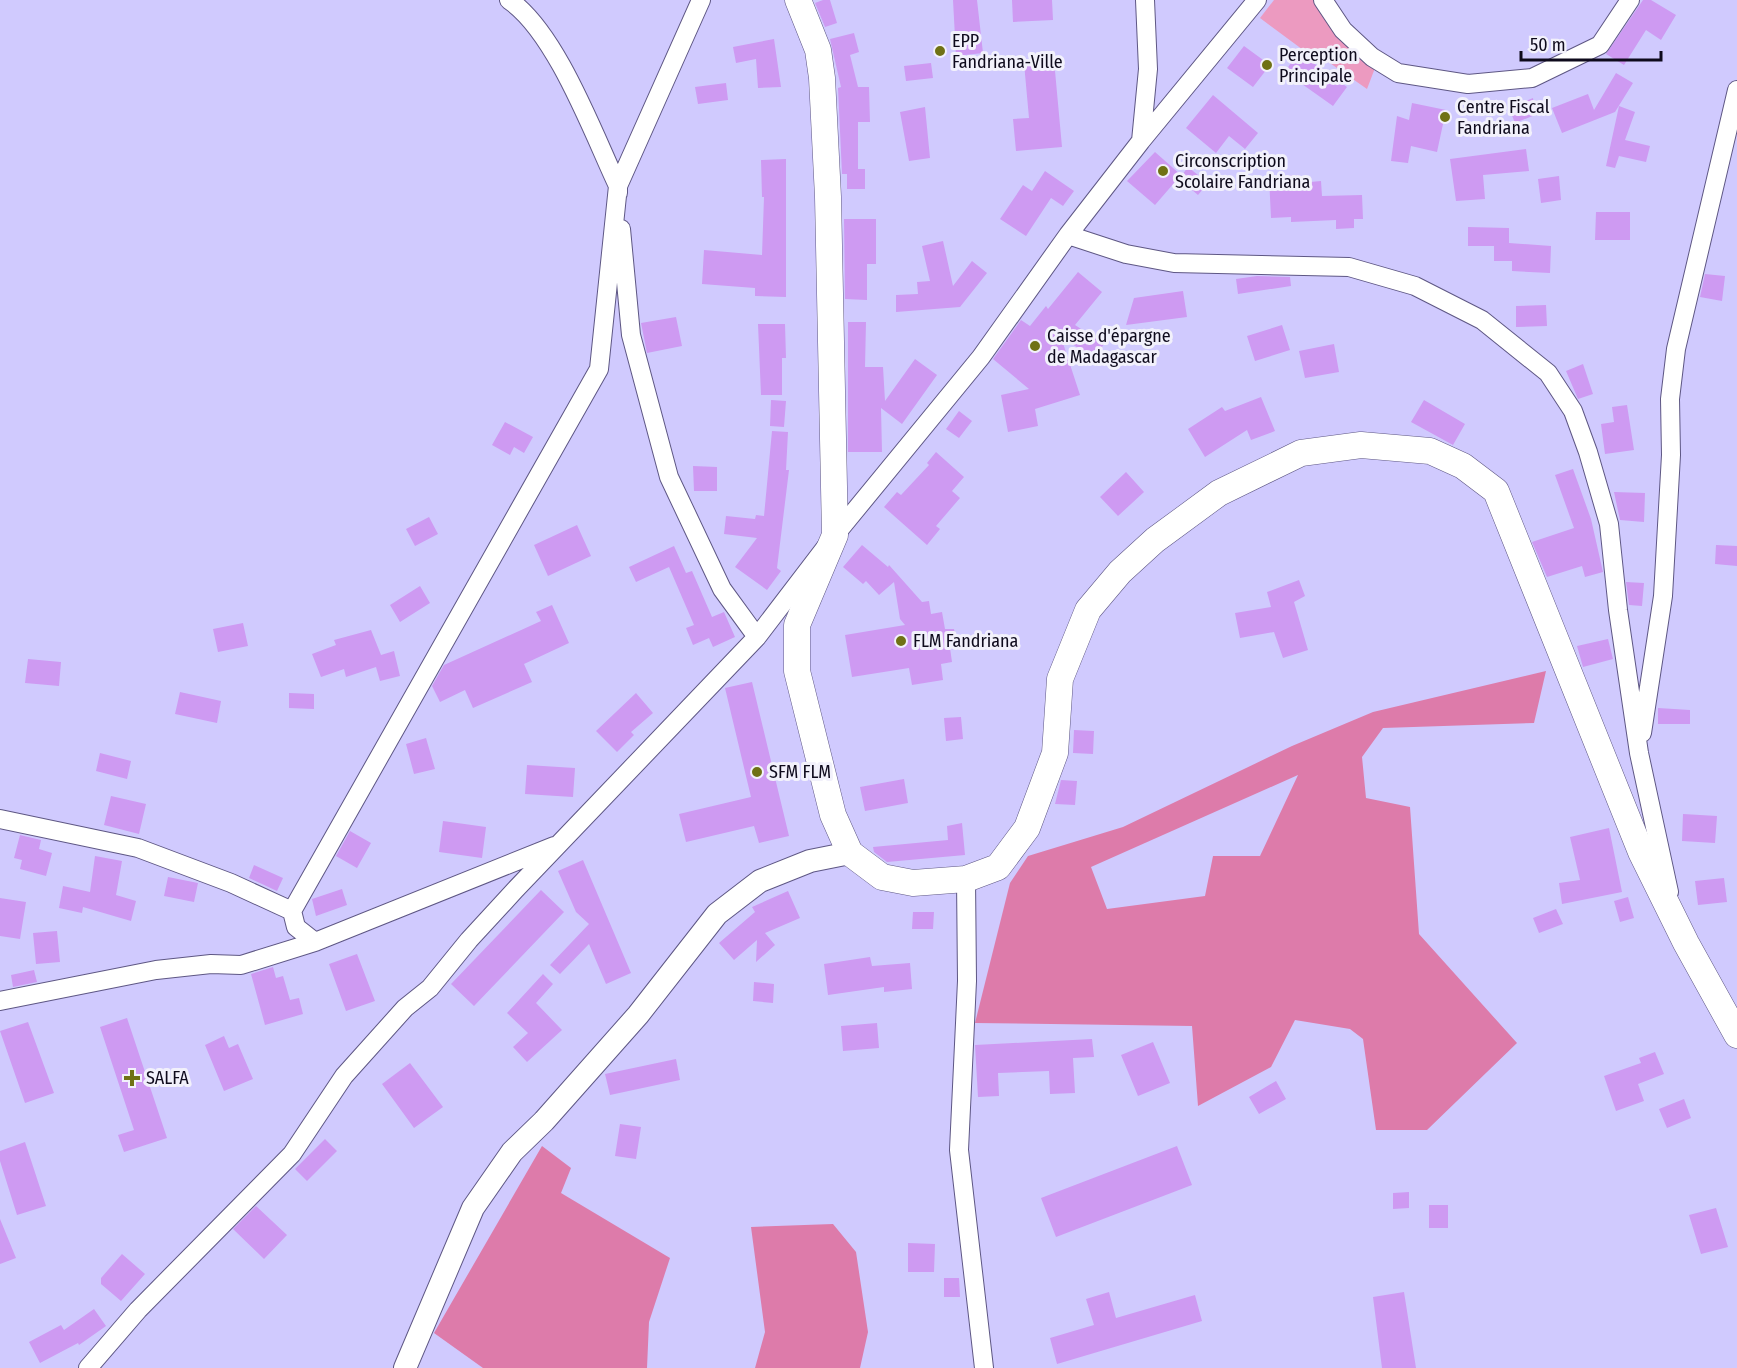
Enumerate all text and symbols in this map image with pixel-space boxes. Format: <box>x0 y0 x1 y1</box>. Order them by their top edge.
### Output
scale bar <box>1521 24 1660 62</box>
place label: EPP Fandriana-Ville <box>952 30 1063 73</box>
text: 50 m <box>1530 34 1566 56</box>
marker: EPP Fandriana-Ville <box>933 44 947 58</box>
place label: Perception Principale <box>1279 44 1358 87</box>
marker: Perception Principale <box>1260 58 1274 72</box>
place label: Centre Fiscal Fandriana <box>1457 96 1550 139</box>
marker: Centre Fiscal Fandriana <box>1438 110 1452 124</box>
place label: Circonscription Scolaire Fandriana <box>1175 150 1311 193</box>
marker: Circonscription Scolaire Fandriana <box>1156 164 1170 178</box>
place label: Caisse d'épargne de Madagascar <box>1047 325 1171 368</box>
marker: Caisse d'épargne de Madagascar <box>1028 339 1042 353</box>
place label: FLM Fandriana <box>913 630 1019 652</box>
marker: FLM Fandriana <box>894 634 908 648</box>
place label: SFM FLM <box>769 761 831 783</box>
marker: SFM FLM <box>750 765 764 779</box>
place label: SALFA <box>146 1067 189 1089</box>
marker: SALFA <box>123 1069 141 1087</box>

